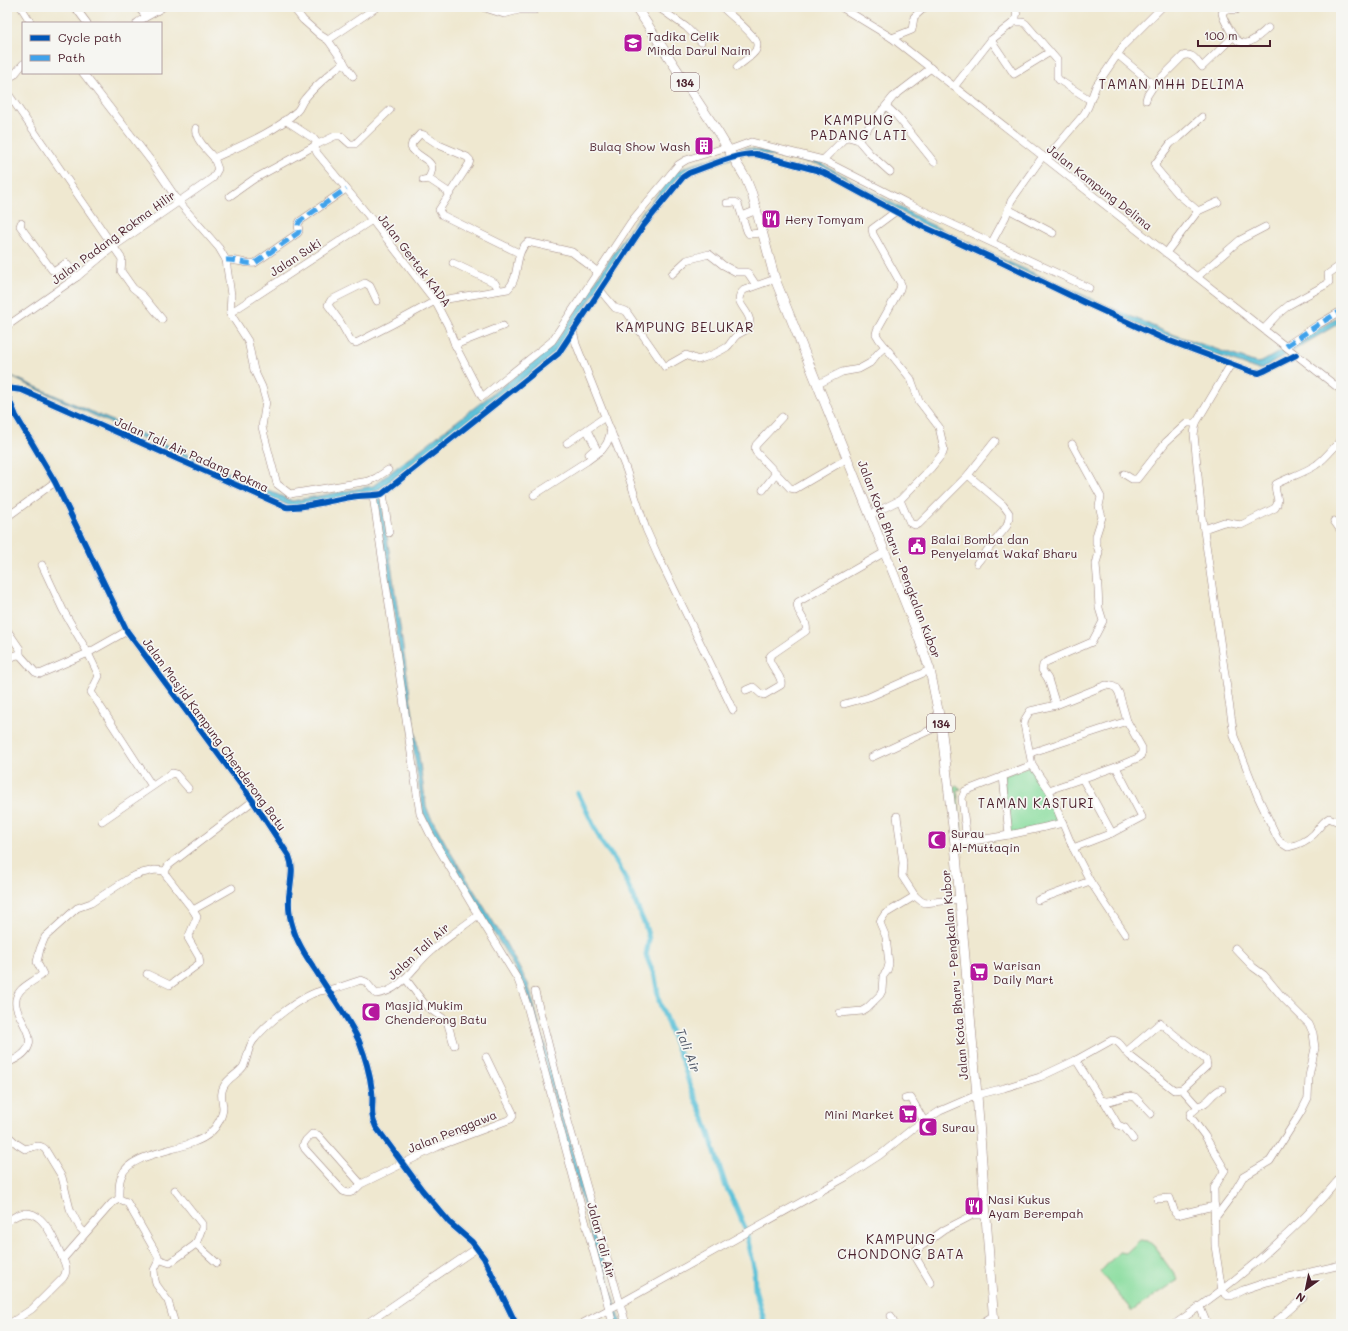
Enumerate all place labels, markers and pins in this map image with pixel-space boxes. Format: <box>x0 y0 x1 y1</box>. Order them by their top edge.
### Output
place label: Tadika Celik Minda Darul Naim <box>647 28 751 58</box>
school or university icon: Tadika Celik Minda Darul Naim <box>622 32 644 54</box>
building icon: Bulaq Show Wash <box>693 135 715 157</box>
place label: Bulaq Show Wash <box>590 138 690 154</box>
restaurant icon: Hery Tomyam <box>760 208 782 230</box>
place label: Hery Tomyam <box>785 211 864 227</box>
place label: Balai Bomba dan Penyelamat Wakaf Bharu <box>931 531 1077 561</box>
public building icon: Balai Bomba dan Penyelamat Wakaf Bharu <box>906 535 928 557</box>
place label: Surau Al-Muttaqin <box>951 825 1020 855</box>
mosque icon: Surau Al-Muttaqin <box>926 829 948 851</box>
place label: Warisan Daily Mart <box>993 957 1054 987</box>
supermarket icon: Warisan Daily Mart <box>968 961 990 983</box>
place label: Masjid Mukim Chenderong Batu <box>385 997 487 1027</box>
mosque icon: Masjid Mukim Chenderong Batu <box>360 1001 382 1023</box>
supermarket icon: Mini Market <box>897 1103 919 1125</box>
place label: Mini Market <box>824 1106 894 1122</box>
mosque icon: Surau <box>917 1116 939 1138</box>
place label: Surau <box>942 1119 975 1135</box>
place label: Nasi Kukus Ayam Berempah <box>988 1191 1083 1221</box>
restaurant icon: Nasi Kukus Ayam Berempah <box>963 1195 985 1217</box>

